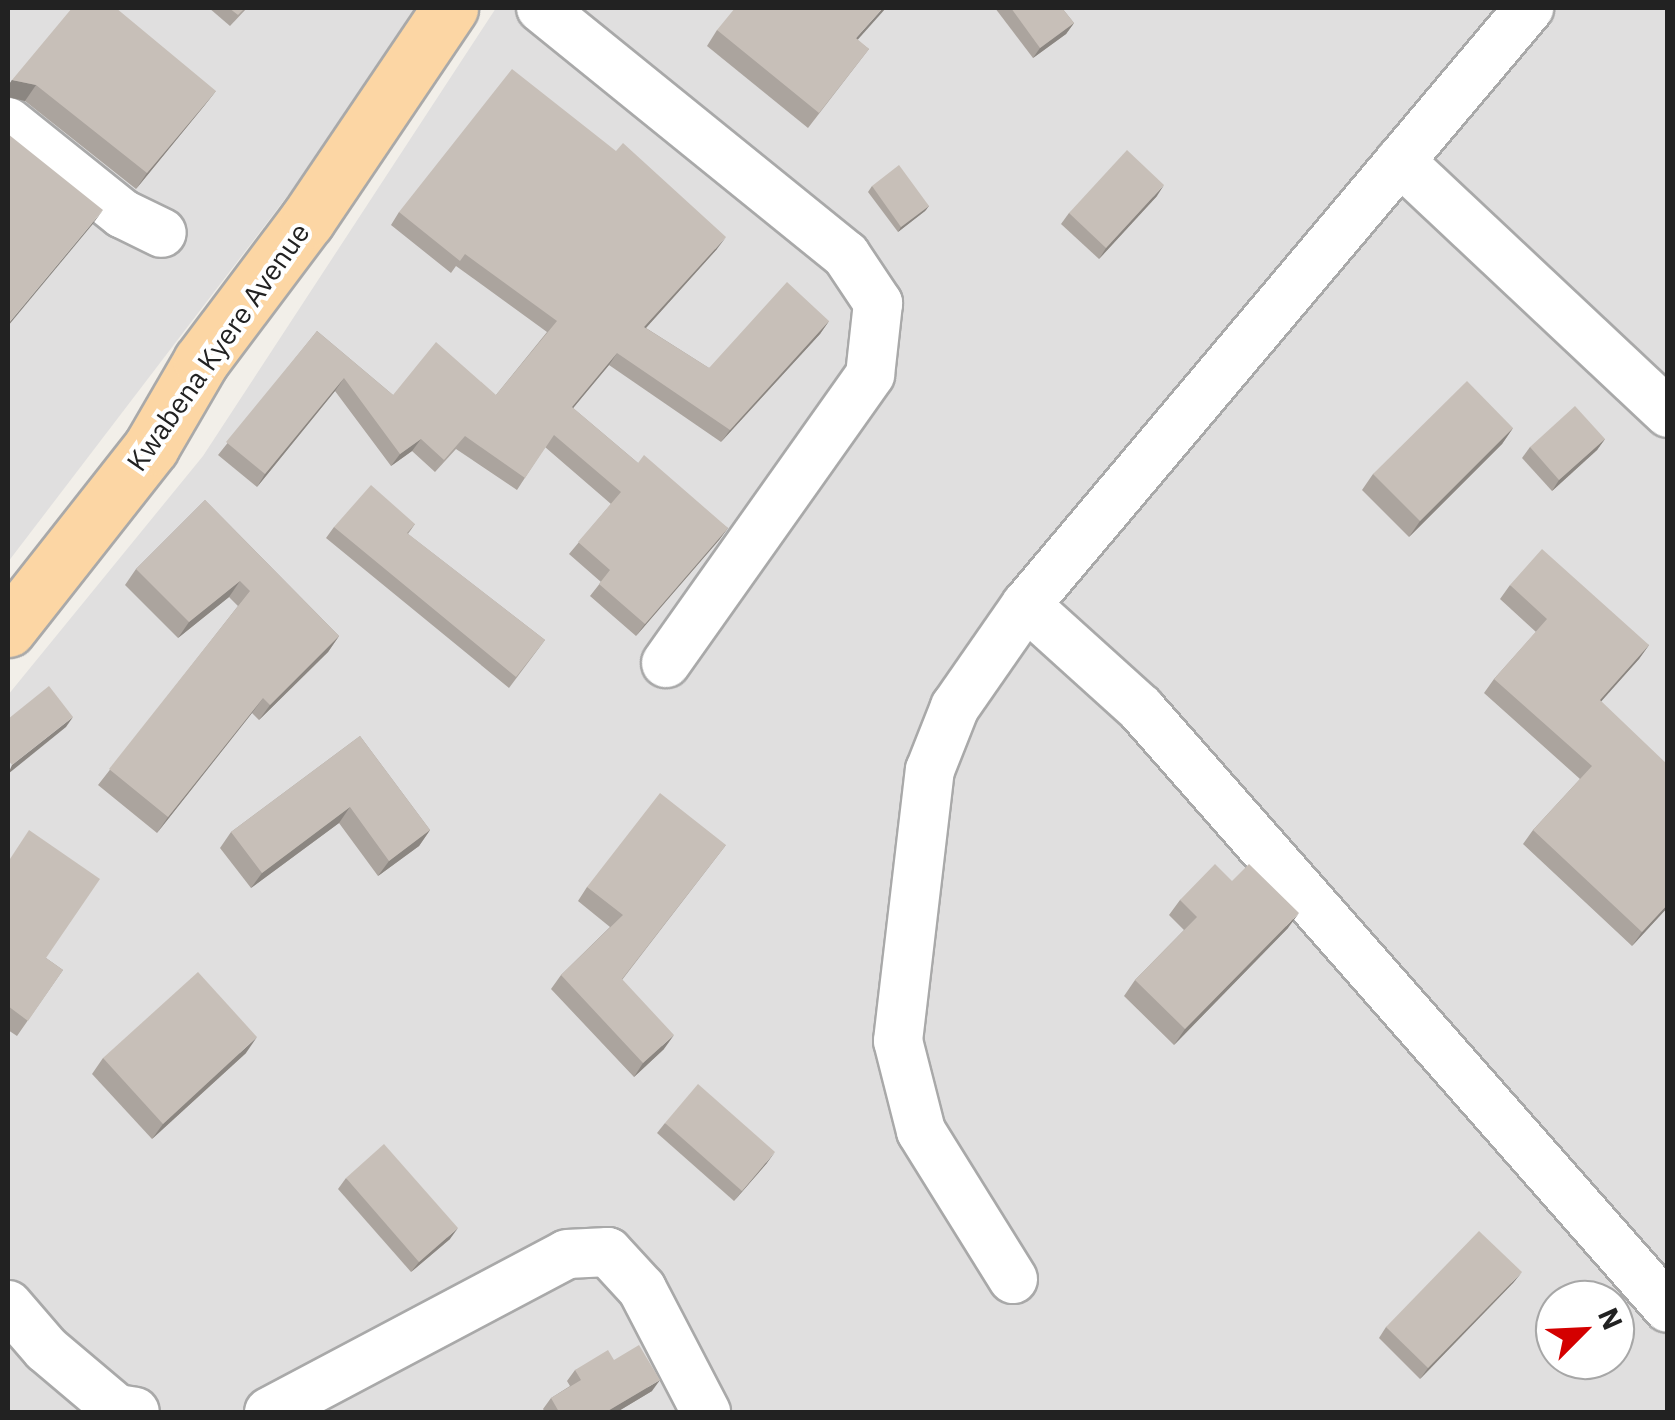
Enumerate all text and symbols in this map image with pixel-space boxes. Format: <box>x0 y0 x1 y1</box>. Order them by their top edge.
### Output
street label: Kwabena Kyere Avenue <box>120 217 316 477</box>
north arrow <box>1535 1280 1635 1380</box>
text: N <box>1590 1302 1632 1335</box>

